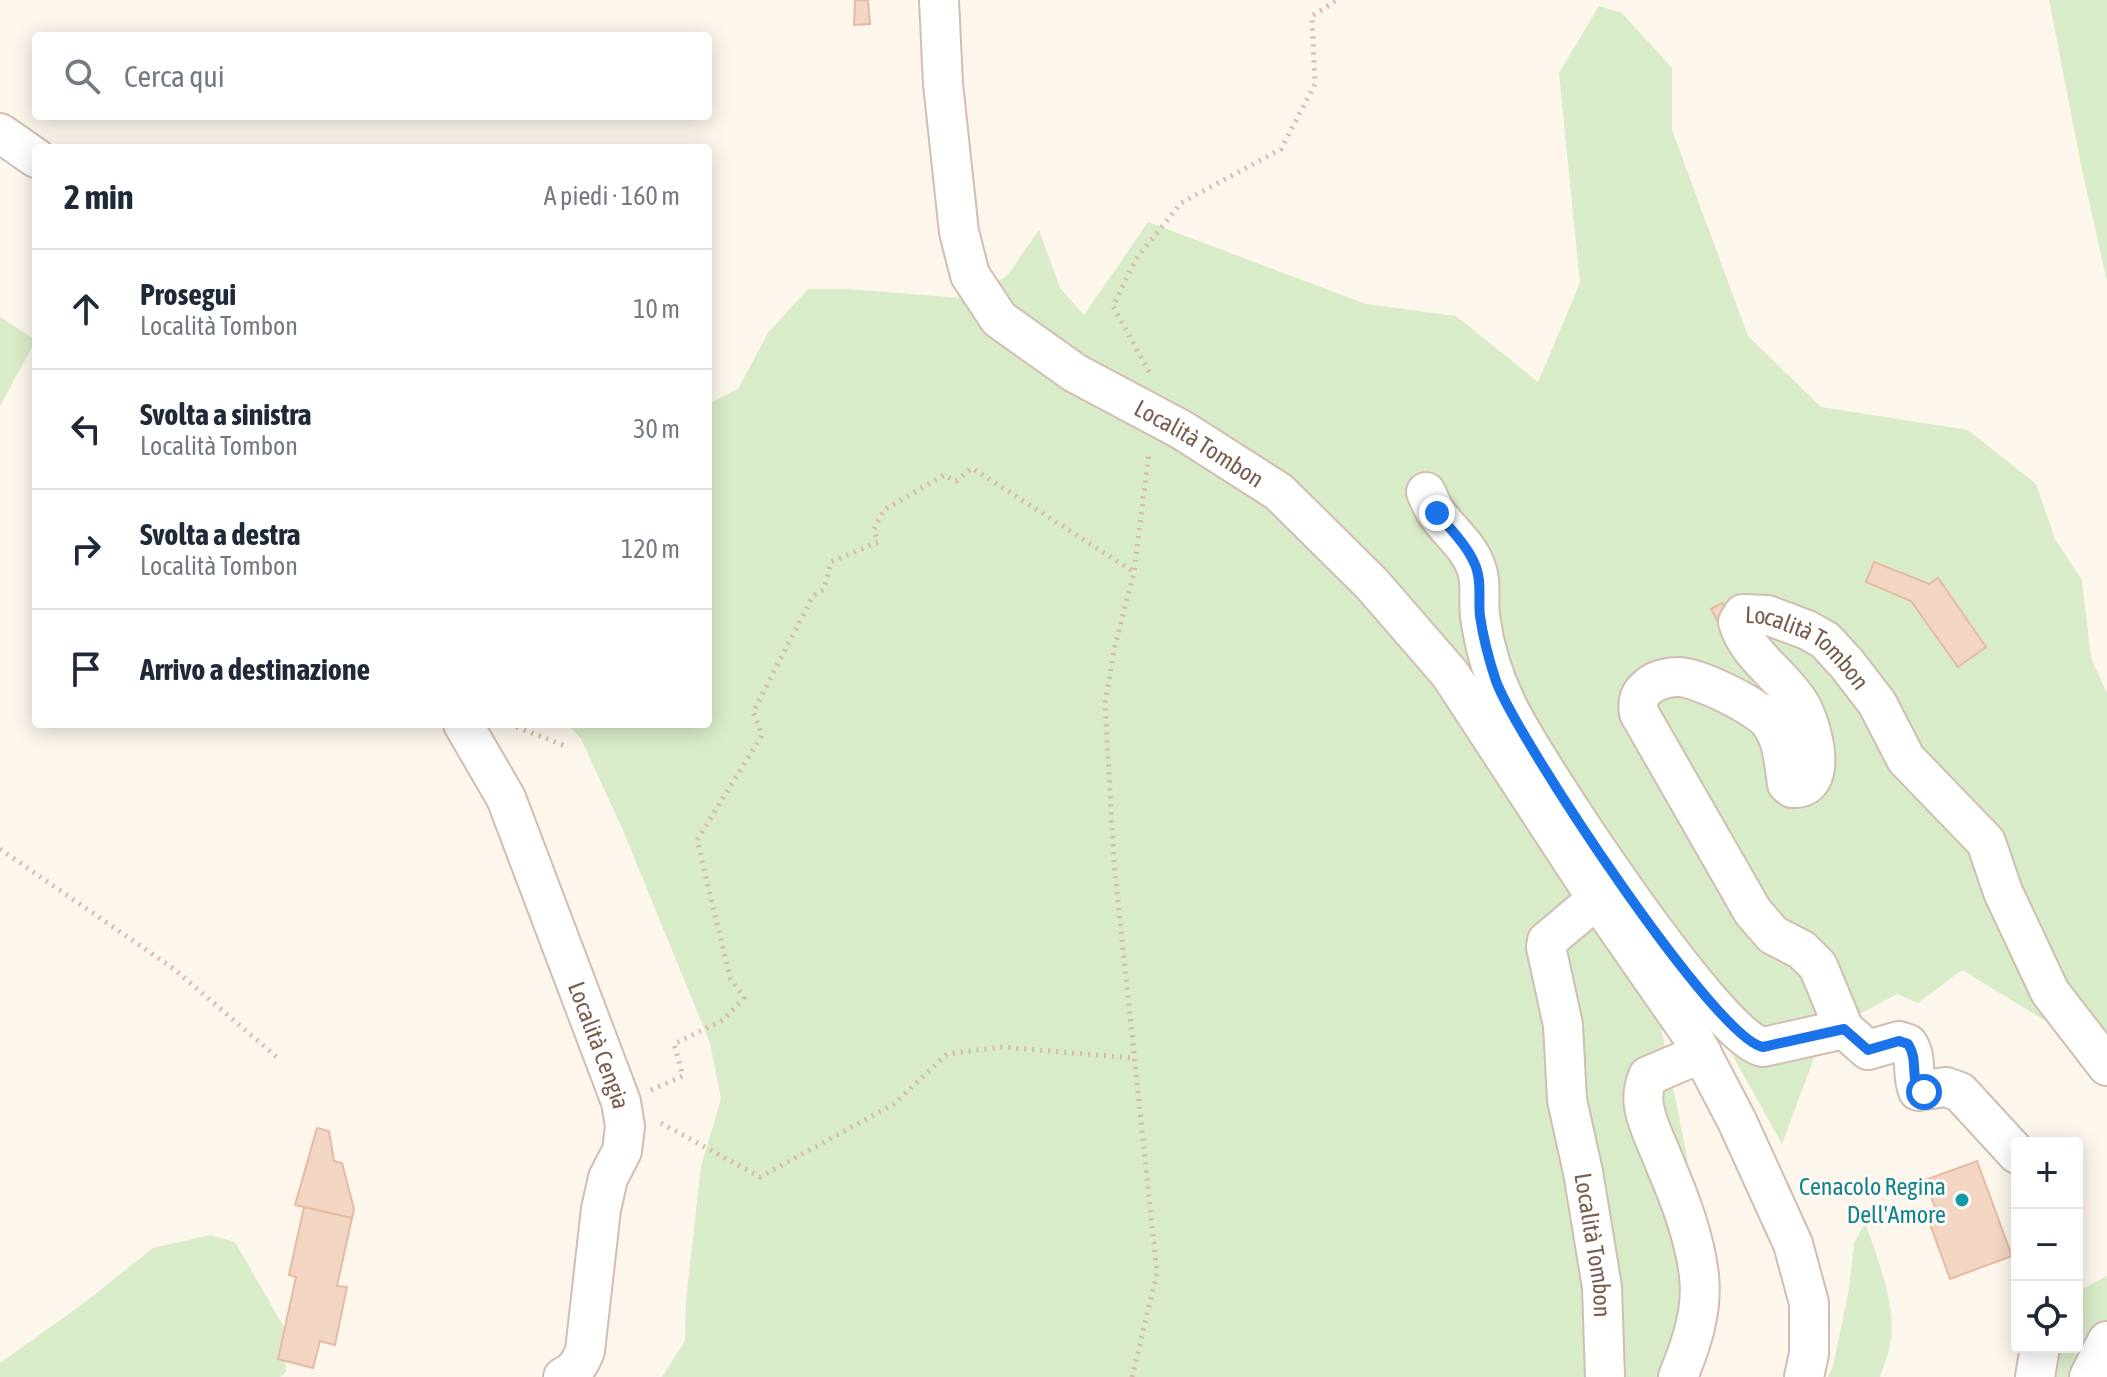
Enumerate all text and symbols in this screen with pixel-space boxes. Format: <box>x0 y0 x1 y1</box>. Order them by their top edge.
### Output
search box <box>32 32 712 120</box>
icon: search <box>60 54 104 98</box>
text: Cerca qui <box>124 59 225 93</box>
text: 2 min <box>64 177 133 216</box>
text: A piedi · 160 m <box>544 181 680 211</box>
text: Prosegui <box>140 277 236 311</box>
icon: ahead <box>64 287 108 331</box>
text: 10 m <box>633 294 680 324</box>
text: Località Tombon <box>140 311 298 341</box>
street label: Località Tombon <box>1130 394 1269 492</box>
text: Svolta a sinistra <box>140 397 312 431</box>
icon: left <box>64 407 108 451</box>
text: 30 m <box>633 414 680 444</box>
text: Località Tombon <box>140 431 298 461</box>
route end <box>1419 495 1455 531</box>
text: Svolta a destra <box>140 517 300 551</box>
icon: right <box>64 527 108 571</box>
text: 120 m <box>621 534 680 564</box>
text: Località Tombon <box>140 551 298 581</box>
street label: Località Tombon <box>1744 601 1875 694</box>
icon: arrive <box>64 647 108 691</box>
text: Arrivo a destinazione <box>140 652 370 686</box>
street label: Località Cengia <box>563 978 635 1111</box>
route start <box>1906 1074 1942 1110</box>
map controls <box>2011 1137 2083 1353</box>
button: + <box>2011 1137 2083 1209</box>
street label: Località Tombon <box>1570 1171 1617 1318</box>
place label: Cenacolo Regina Dell'Amore <box>1799 1173 1946 1228</box>
marker: Cenacolo Regina Dell'Amore <box>1953 1191 1971 1209</box>
button: − <box>2011 1209 2083 1281</box>
button: locate <box>2011 1281 2083 1353</box>

